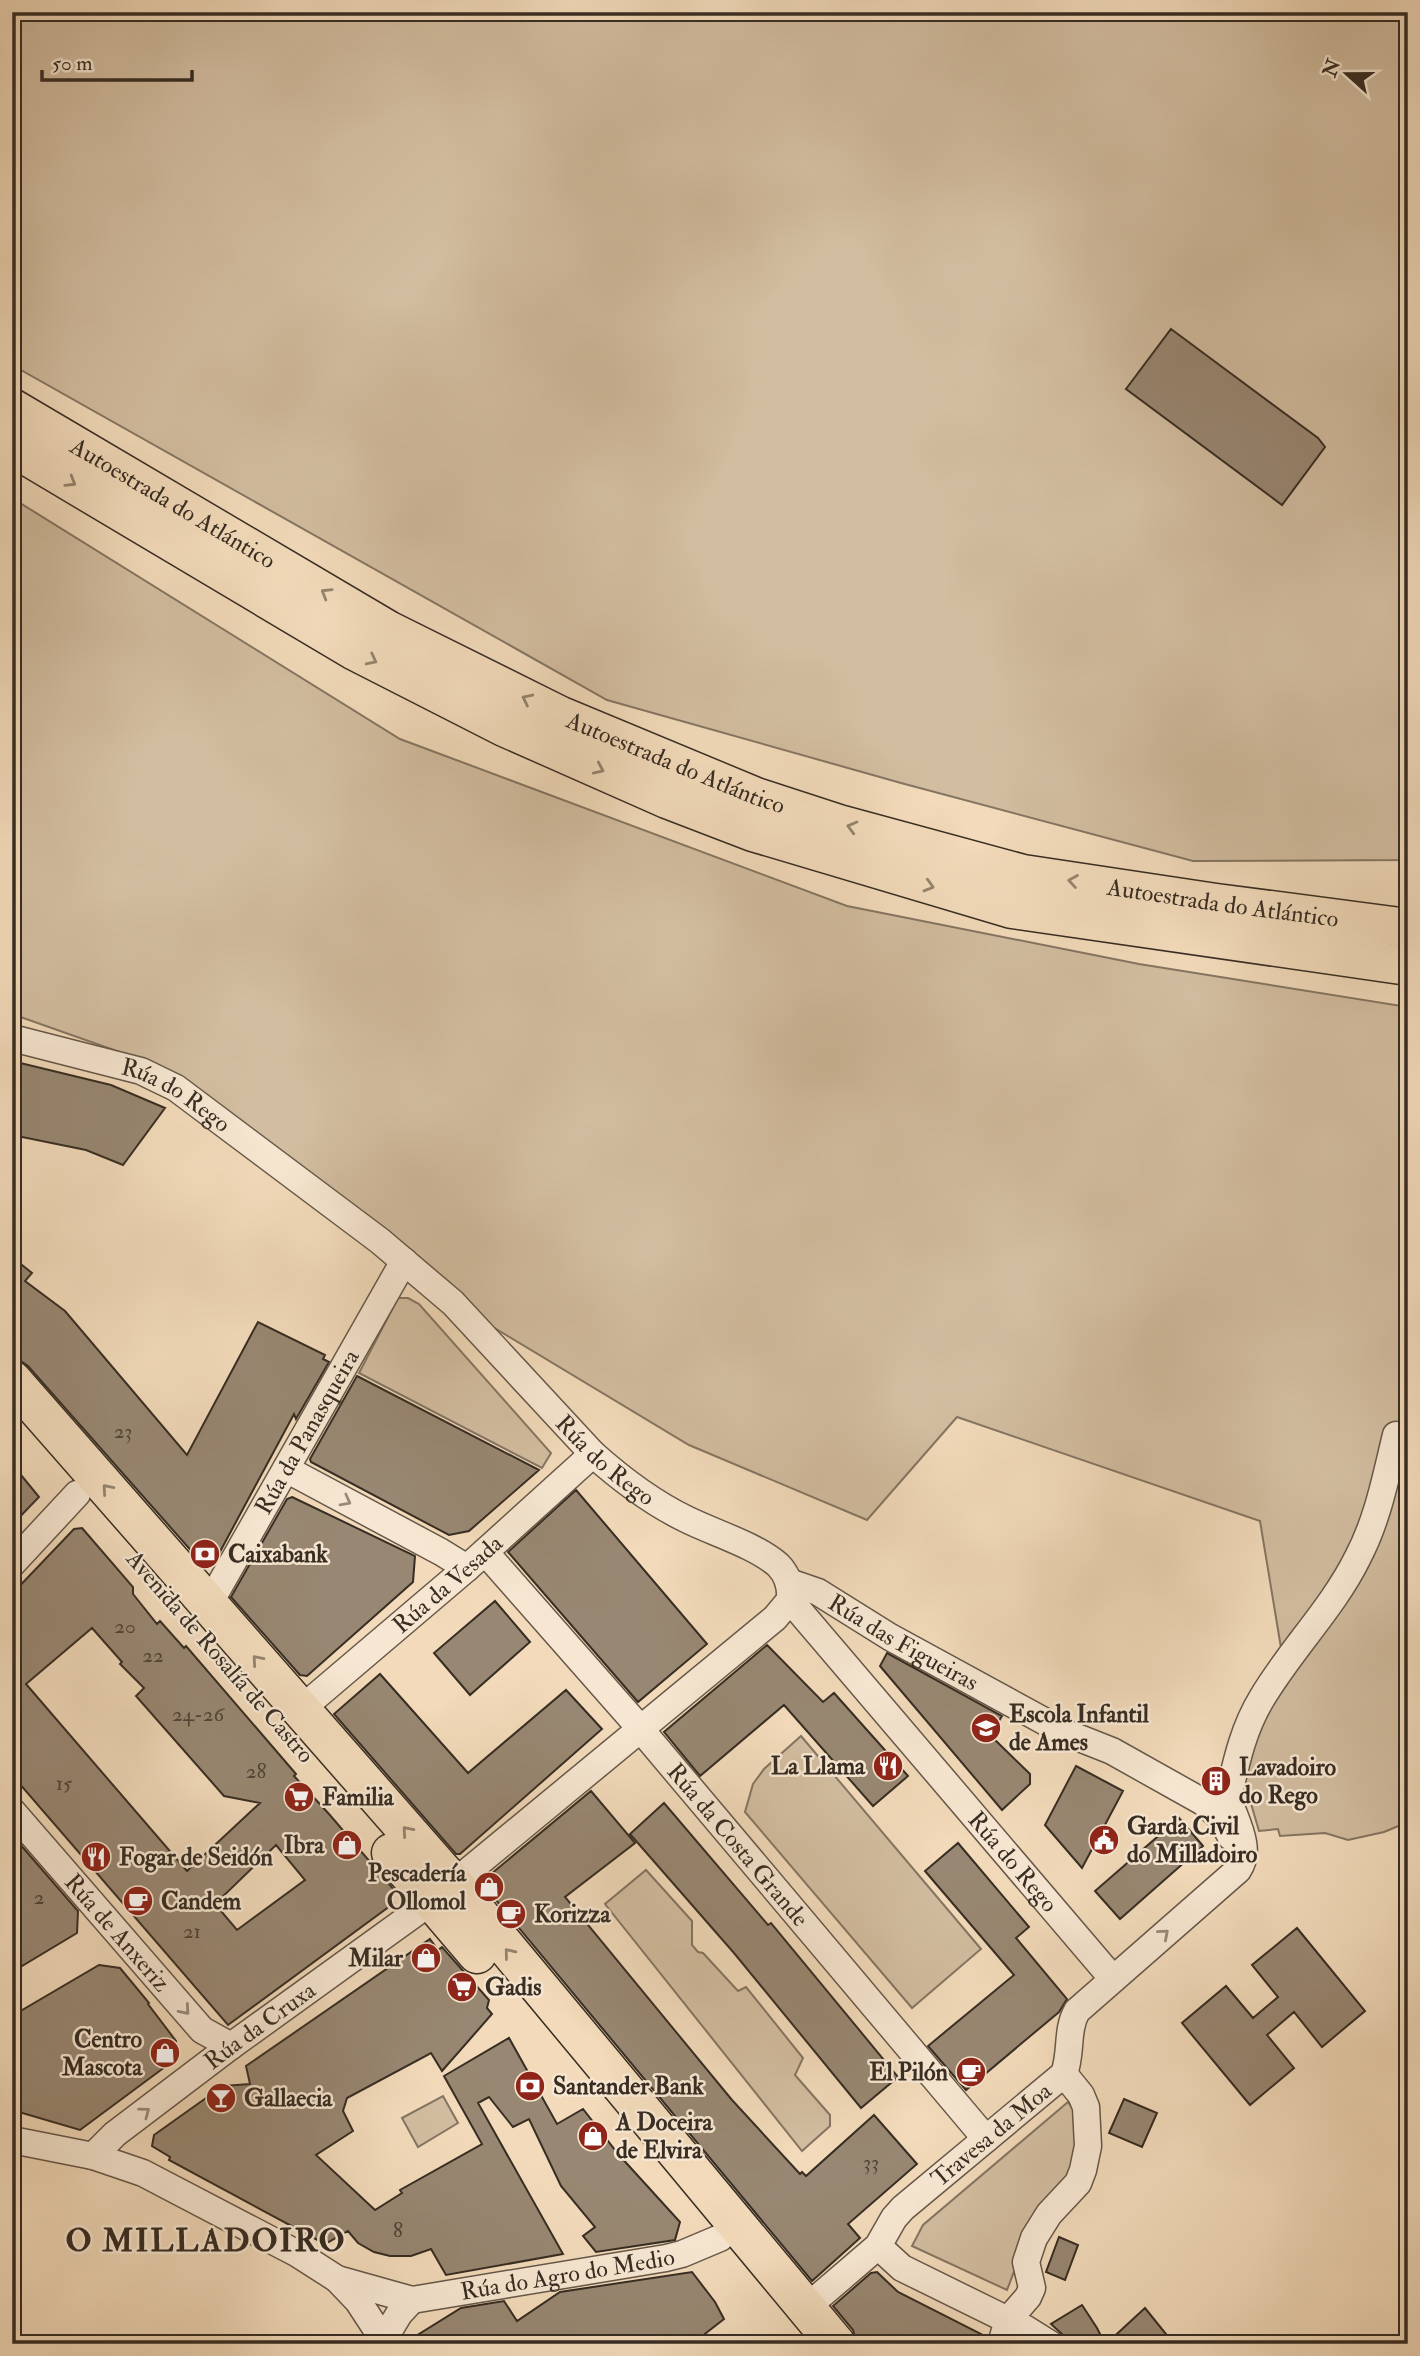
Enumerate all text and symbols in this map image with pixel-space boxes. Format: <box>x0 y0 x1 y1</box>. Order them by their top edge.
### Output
scale bar <box>42 38 192 82</box>
north arrow <box>1312 38 1382 108</box>
text: 50 m <box>52 50 93 77</box>
text: N <box>1317 55 1347 81</box>
street label: Autoestrada do Atlántico <box>64 430 281 576</box>
one-way arrow <box>63 473 76 486</box>
one-way arrow <box>321 589 334 602</box>
one-way arrow <box>365 651 377 665</box>
one-way arrow <box>522 694 534 708</box>
street label: Autoestrada do Atlántico <box>561 704 789 821</box>
one-way arrow <box>592 761 604 775</box>
one-way arrow <box>847 821 859 836</box>
street label: Autoestrada do Atlántico <box>1104 871 1341 934</box>
one-way arrow <box>1067 874 1079 889</box>
one-way arrow <box>922 877 934 892</box>
street label: Rúa do Rego <box>118 1051 237 1139</box>
street label: Rúa da Panasqueira <box>248 1343 367 1520</box>
street label: Rúa do Rego <box>549 1408 661 1513</box>
house number: 23 <box>114 1418 132 1445</box>
one-way arrow <box>103 1484 116 1497</box>
one-way arrow <box>339 1493 351 1506</box>
street label: Rúa da Vesada <box>386 1527 510 1640</box>
bank icon: Caixabank <box>188 1537 222 1571</box>
place label: Caixabank <box>228 1539 328 1570</box>
street label: Avenida de Rosalía de Castro <box>118 1544 321 1770</box>
street label: Rúa das Figueiras <box>823 1587 984 1698</box>
house number: 20 <box>114 1613 136 1640</box>
house number: 22 <box>142 1642 164 1669</box>
one-way arrow <box>253 1655 265 1668</box>
place label: Escola Infantil de Ames <box>1009 1699 1150 1758</box>
house number: 24-26 <box>172 1701 225 1728</box>
school or university icon: Escola Infantil de Ames <box>969 1711 1003 1745</box>
restaurant icon: La Llama <box>871 1749 905 1783</box>
place label: La Llama <box>771 1751 866 1782</box>
place label: Lavadoiro do Rego <box>1239 1752 1337 1811</box>
street label: Rúa da Costa Grande <box>660 1757 816 1933</box>
house number: 28 <box>246 1758 266 1785</box>
building icon: Lavadoiro do Rego <box>1199 1764 1233 1798</box>
house number: 15 <box>56 1770 73 1797</box>
supermarket icon: Familia <box>282 1780 316 1814</box>
place label: Familia <box>322 1782 395 1813</box>
street label: Rúa do Rego <box>961 1805 1065 1919</box>
place label: Garda Civil do Milladoiro <box>1127 1811 1258 1870</box>
public building icon: Garda Civil do Milladoiro <box>1087 1823 1121 1857</box>
one-way arrow <box>403 1826 415 1839</box>
shop icon: Ibra <box>330 1828 364 1862</box>
place label: Ibra <box>284 1830 325 1861</box>
restaurant icon: Fogar de Seidón <box>79 1840 113 1874</box>
place label: Fogar de Seidón <box>119 1842 274 1873</box>
place label: Pescadería Ollomol <box>368 1858 467 1917</box>
street label: Rúa de Anxeriz <box>58 1867 177 1998</box>
shop icon: Pescadería Ollomol <box>472 1870 506 1904</box>
house number: 2 <box>34 1884 44 1911</box>
cafe icon: Candem <box>121 1884 155 1918</box>
place label: Candem <box>161 1886 241 1917</box>
cafe icon: Korizza <box>494 1897 528 1931</box>
place label: Korizza <box>534 1899 611 1930</box>
house number: 21 <box>183 1918 201 1945</box>
one-way arrow <box>1156 1930 1169 1942</box>
shop icon: Milar <box>409 1941 443 1975</box>
place label: Milar <box>347 1943 404 1974</box>
one-way arrow <box>505 1948 518 1960</box>
supermarket icon: Gadis <box>445 1970 479 2004</box>
place label: Gadis <box>485 1972 541 2003</box>
street label: Rúa da Cruxa <box>198 1974 322 2076</box>
one-way arrow <box>177 2002 189 2015</box>
place label: Centro Mascota <box>61 2024 143 2083</box>
shop icon: Centro Mascota <box>148 2036 182 2070</box>
cafe icon: El Pilón <box>954 2055 988 2089</box>
place label: El Pilón <box>869 2057 949 2088</box>
bank icon: Santander Bank <box>513 2069 547 2103</box>
place label: Santander Bank <box>553 2071 704 2102</box>
street label: Travesa da Moa <box>924 2075 1059 2194</box>
bar icon: Gallaecia <box>204 2081 238 2115</box>
place label: Gallaecia <box>244 2083 333 2114</box>
place label: A Doceira de Elvira <box>615 2107 713 2166</box>
one-way arrow <box>137 2108 149 2120</box>
shop icon: A Doceira de Elvira <box>576 2119 610 2153</box>
house number: 33 <box>863 2149 879 2176</box>
house number: 8 <box>393 2217 403 2244</box>
district label: O MILLADOIRO <box>65 2221 347 2261</box>
street label: Rúa do Agro do Medio <box>458 2241 678 2307</box>

